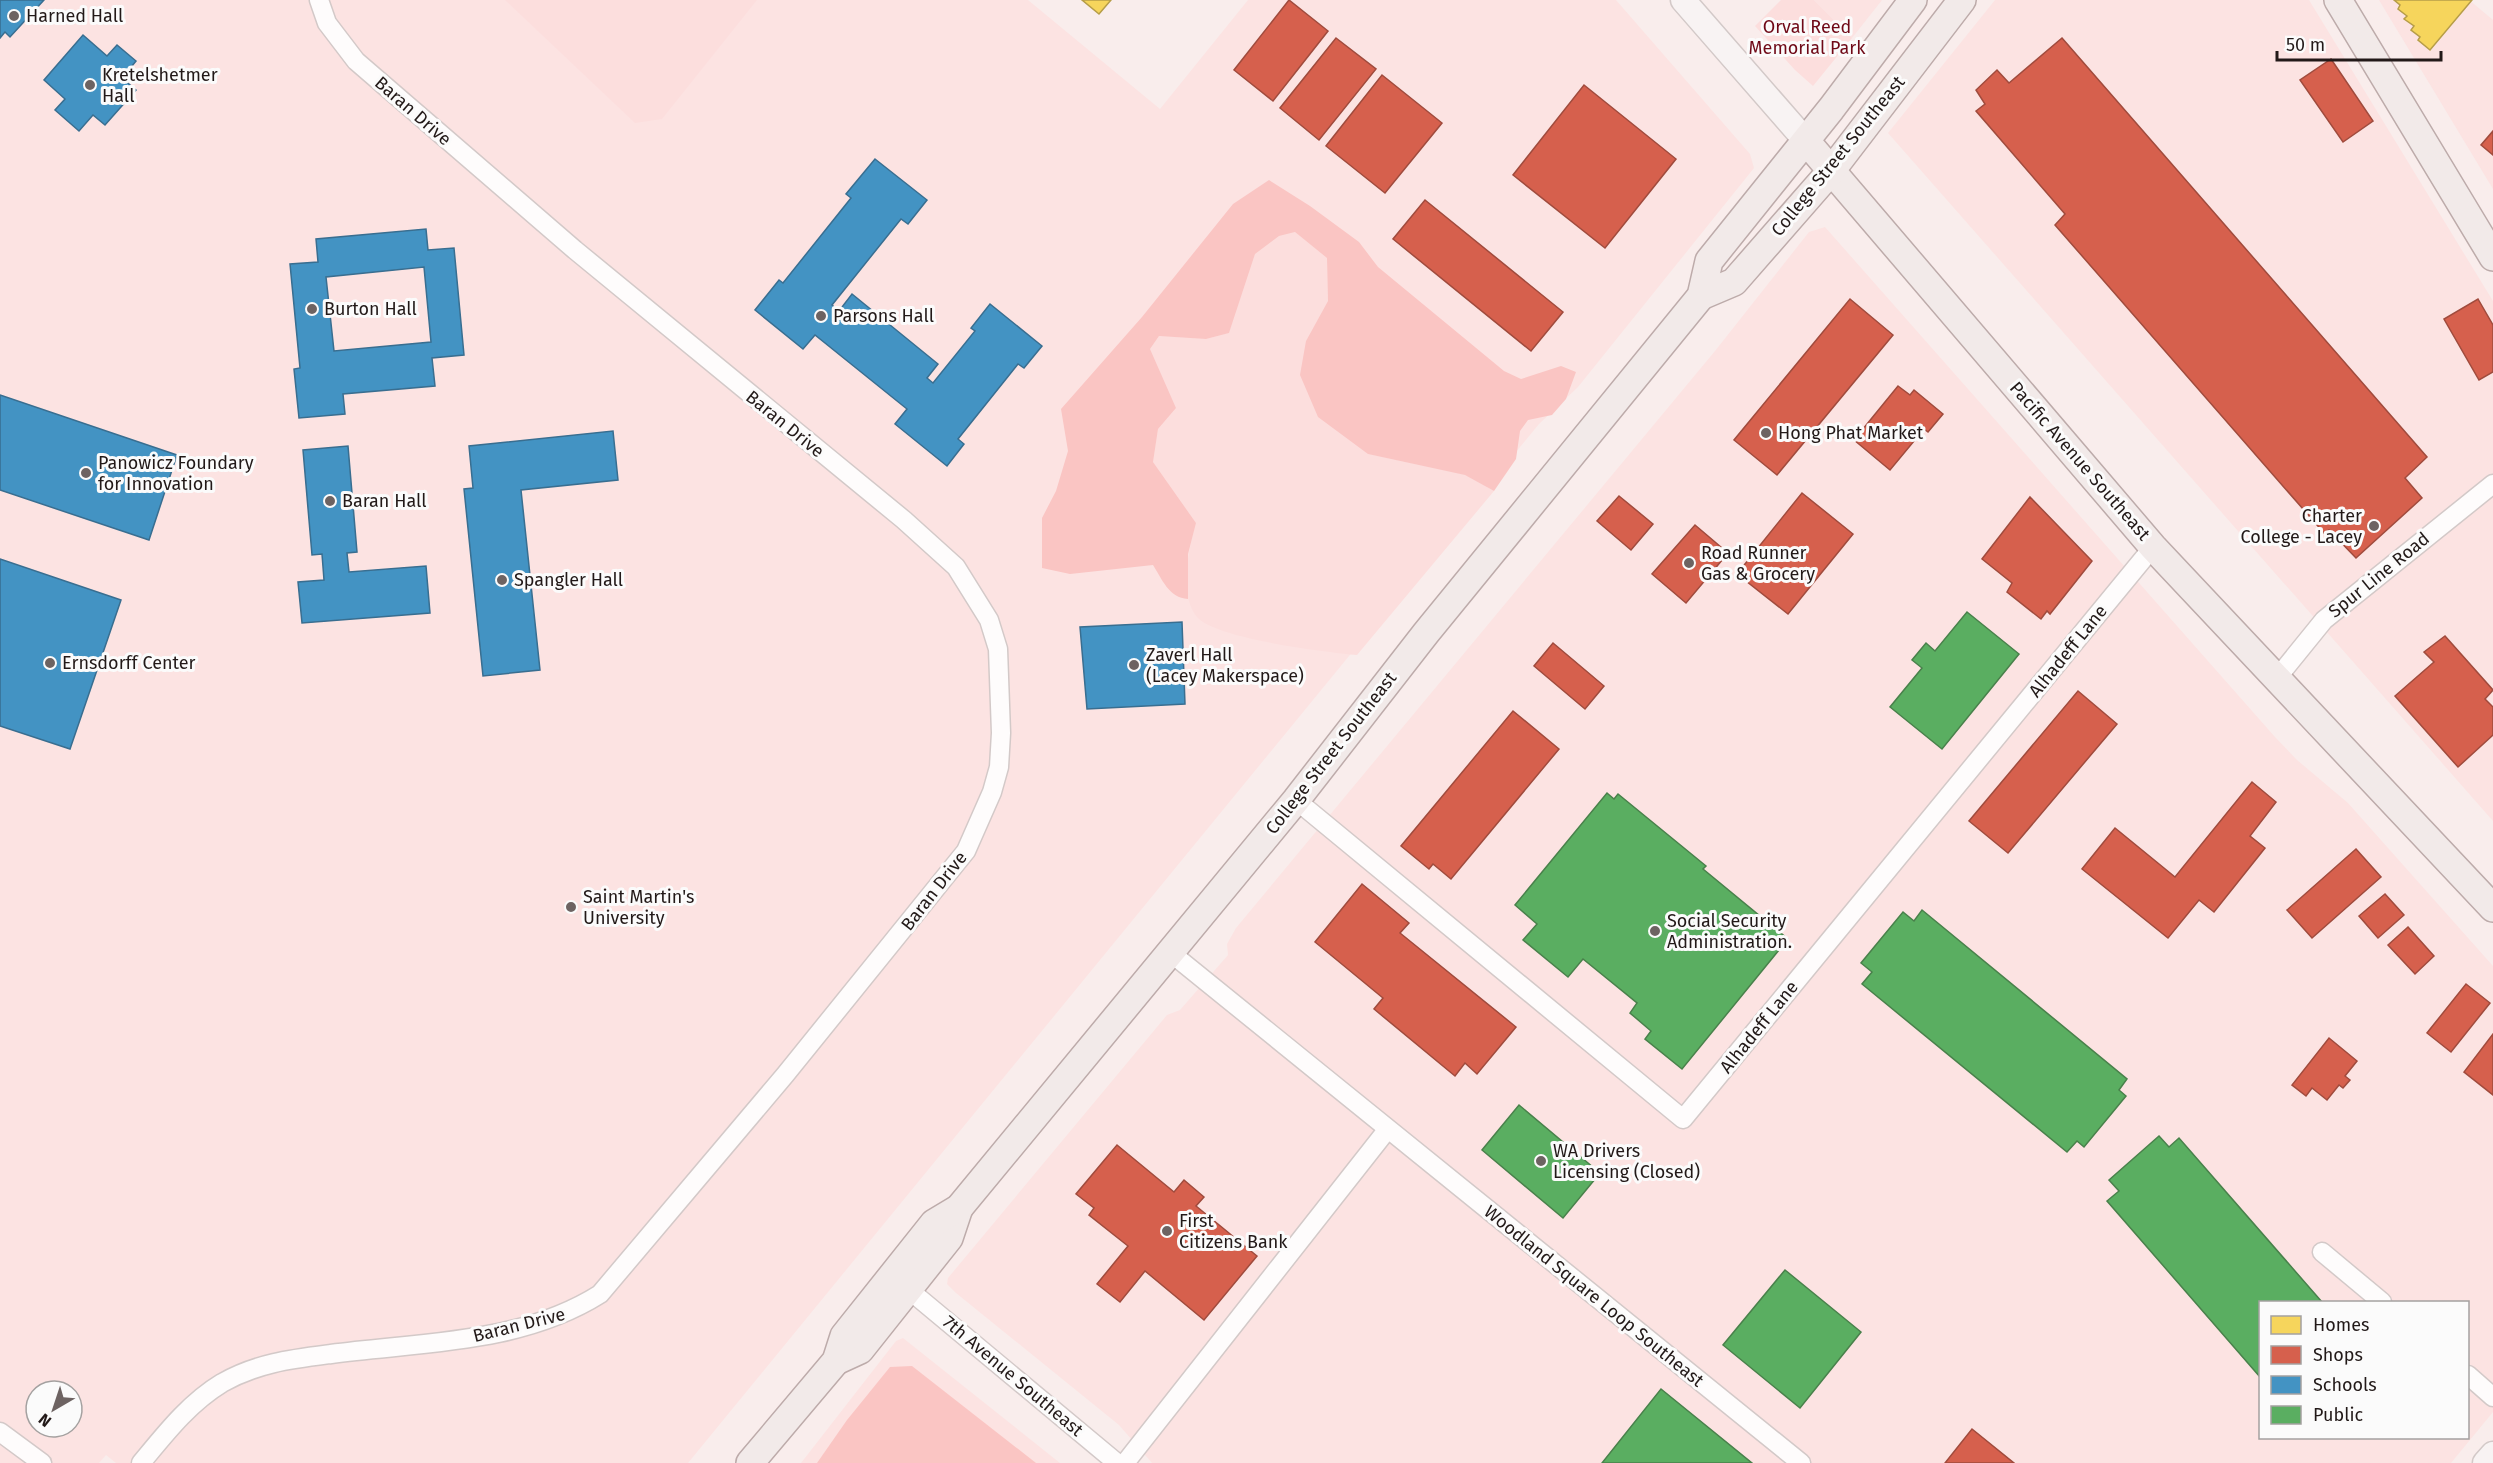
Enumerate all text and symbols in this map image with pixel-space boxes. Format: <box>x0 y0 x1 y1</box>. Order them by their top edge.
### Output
place label: Harned Hall <box>26 5 123 27</box>
marker: Harned Hall <box>7 9 21 23</box>
park label: Orval Reed Memorial Park <box>1749 16 1866 59</box>
scale bar <box>2277 24 2440 62</box>
text: 50 m <box>2286 34 2325 56</box>
place label: Kretelshetmer Hall <box>102 64 218 107</box>
street label: College Street Southeast <box>1767 71 1910 241</box>
street label: Baran Drive <box>370 72 456 150</box>
marker: Kretelshetmer Hall <box>83 78 97 92</box>
place label: Burton Hall <box>324 298 417 320</box>
marker: Burton Hall <box>305 302 319 316</box>
place label: Parsons Hall <box>833 305 934 327</box>
marker: Parsons Hall <box>814 309 828 323</box>
street label: Pacific Avenue Southeast <box>2005 377 2155 545</box>
street label: Baran Drive <box>741 386 829 462</box>
place label: Hong Phat Market <box>1778 422 1924 444</box>
marker: Hong Phat Market <box>1759 426 1773 440</box>
place label: Panowicz Foundary for Innovation <box>98 452 254 495</box>
marker: Panowicz Foundary for Innovation <box>79 466 93 480</box>
place label: Baran Hall <box>342 490 427 512</box>
marker: Baran Hall <box>323 494 337 508</box>
place label: Charter College - Lacey <box>2240 505 2362 548</box>
marker: Charter College - Lacey <box>2367 519 2381 533</box>
street label: Spur Line Road <box>2324 528 2434 622</box>
place label: Road Runner Gas & Grocery <box>1701 542 1815 585</box>
marker: Road Runner Gas & Grocery <box>1682 556 1696 570</box>
place label: Spangler Hall <box>514 569 623 591</box>
marker: Spangler Hall <box>495 573 509 587</box>
street label: Alhadeff Lane <box>2024 600 2112 702</box>
place label: Zaverl Hall (Lacey Makerspace) <box>1146 644 1304 687</box>
place label: Ernsdorff Center <box>62 652 196 674</box>
marker: Ernsdorff Center <box>43 656 57 670</box>
marker: Zaverl Hall (Lacey Makerspace) <box>1127 658 1141 672</box>
street label: College Street Southeast <box>1261 667 1401 838</box>
street label: Baran Drive <box>896 847 972 935</box>
place label: Saint Martin's University <box>583 886 694 929</box>
marker: Saint Martin's University <box>564 900 578 914</box>
place label: Social Security Administration. <box>1667 910 1792 953</box>
marker: Social Security Administration. <box>1648 924 1662 938</box>
street label: Alhadeff Lane <box>1715 976 1803 1078</box>
place label: WA Drivers Licensing (Closed) <box>1553 1140 1700 1183</box>
marker: WA Drivers Licensing (Closed) <box>1534 1154 1548 1168</box>
street label: Woodland Square Loop Southeast <box>1480 1200 1709 1392</box>
place label: First Citizens Bank <box>1179 1210 1288 1253</box>
marker: First Citizens Bank <box>1160 1224 1174 1238</box>
legend <box>2259 1301 2469 1439</box>
street label: Baran Drive <box>471 1303 567 1347</box>
street label: 7th Avenue Southeast <box>938 1311 1088 1441</box>
text: Homes <box>2313 1314 2369 1336</box>
text: Shops <box>2313 1344 2363 1366</box>
text: Schools <box>2313 1374 2377 1396</box>
north arrow <box>24 1379 84 1439</box>
text: Public <box>2313 1404 2363 1426</box>
text: N <box>35 1410 55 1431</box>

